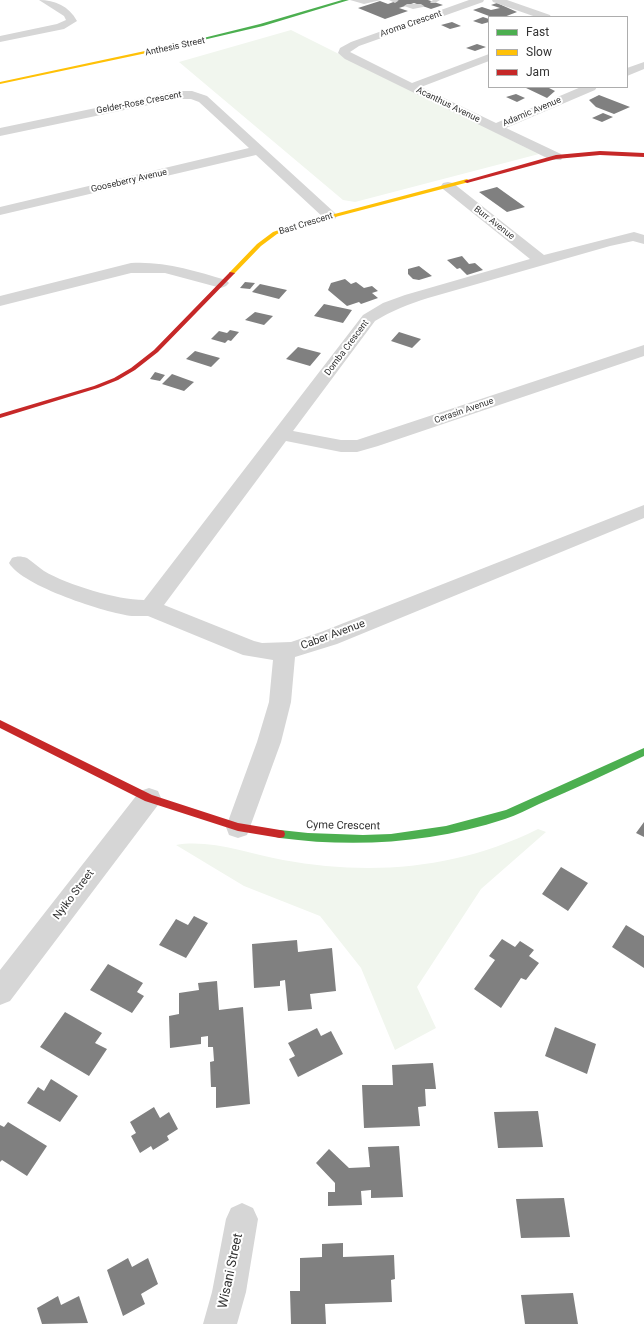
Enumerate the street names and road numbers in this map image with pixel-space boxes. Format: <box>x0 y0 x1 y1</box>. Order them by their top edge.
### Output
street label: Aroma Crescent <box>379 8 443 40</box>
street label: Anthesis Street <box>144 35 206 59</box>
street label: Acanthus Avenue <box>414 85 482 125</box>
street label: Gelder-Rose Crescent <box>96 89 182 117</box>
street label: Adamic Avenue <box>501 95 563 129</box>
street label: Gooseberry Avenue <box>90 167 168 195</box>
street label: Burr Avenue <box>472 204 516 242</box>
street label: Bast Crescent <box>278 211 334 237</box>
street label: Domba Crescent <box>323 318 371 378</box>
street label: Cerasin Avenue <box>433 396 495 426</box>
street label: Caber Avenue <box>299 617 367 653</box>
street label: Cyme Crescent <box>306 819 380 833</box>
street label: Nyiko Street <box>51 867 97 923</box>
street label: Wisani Street <box>215 1232 247 1310</box>

